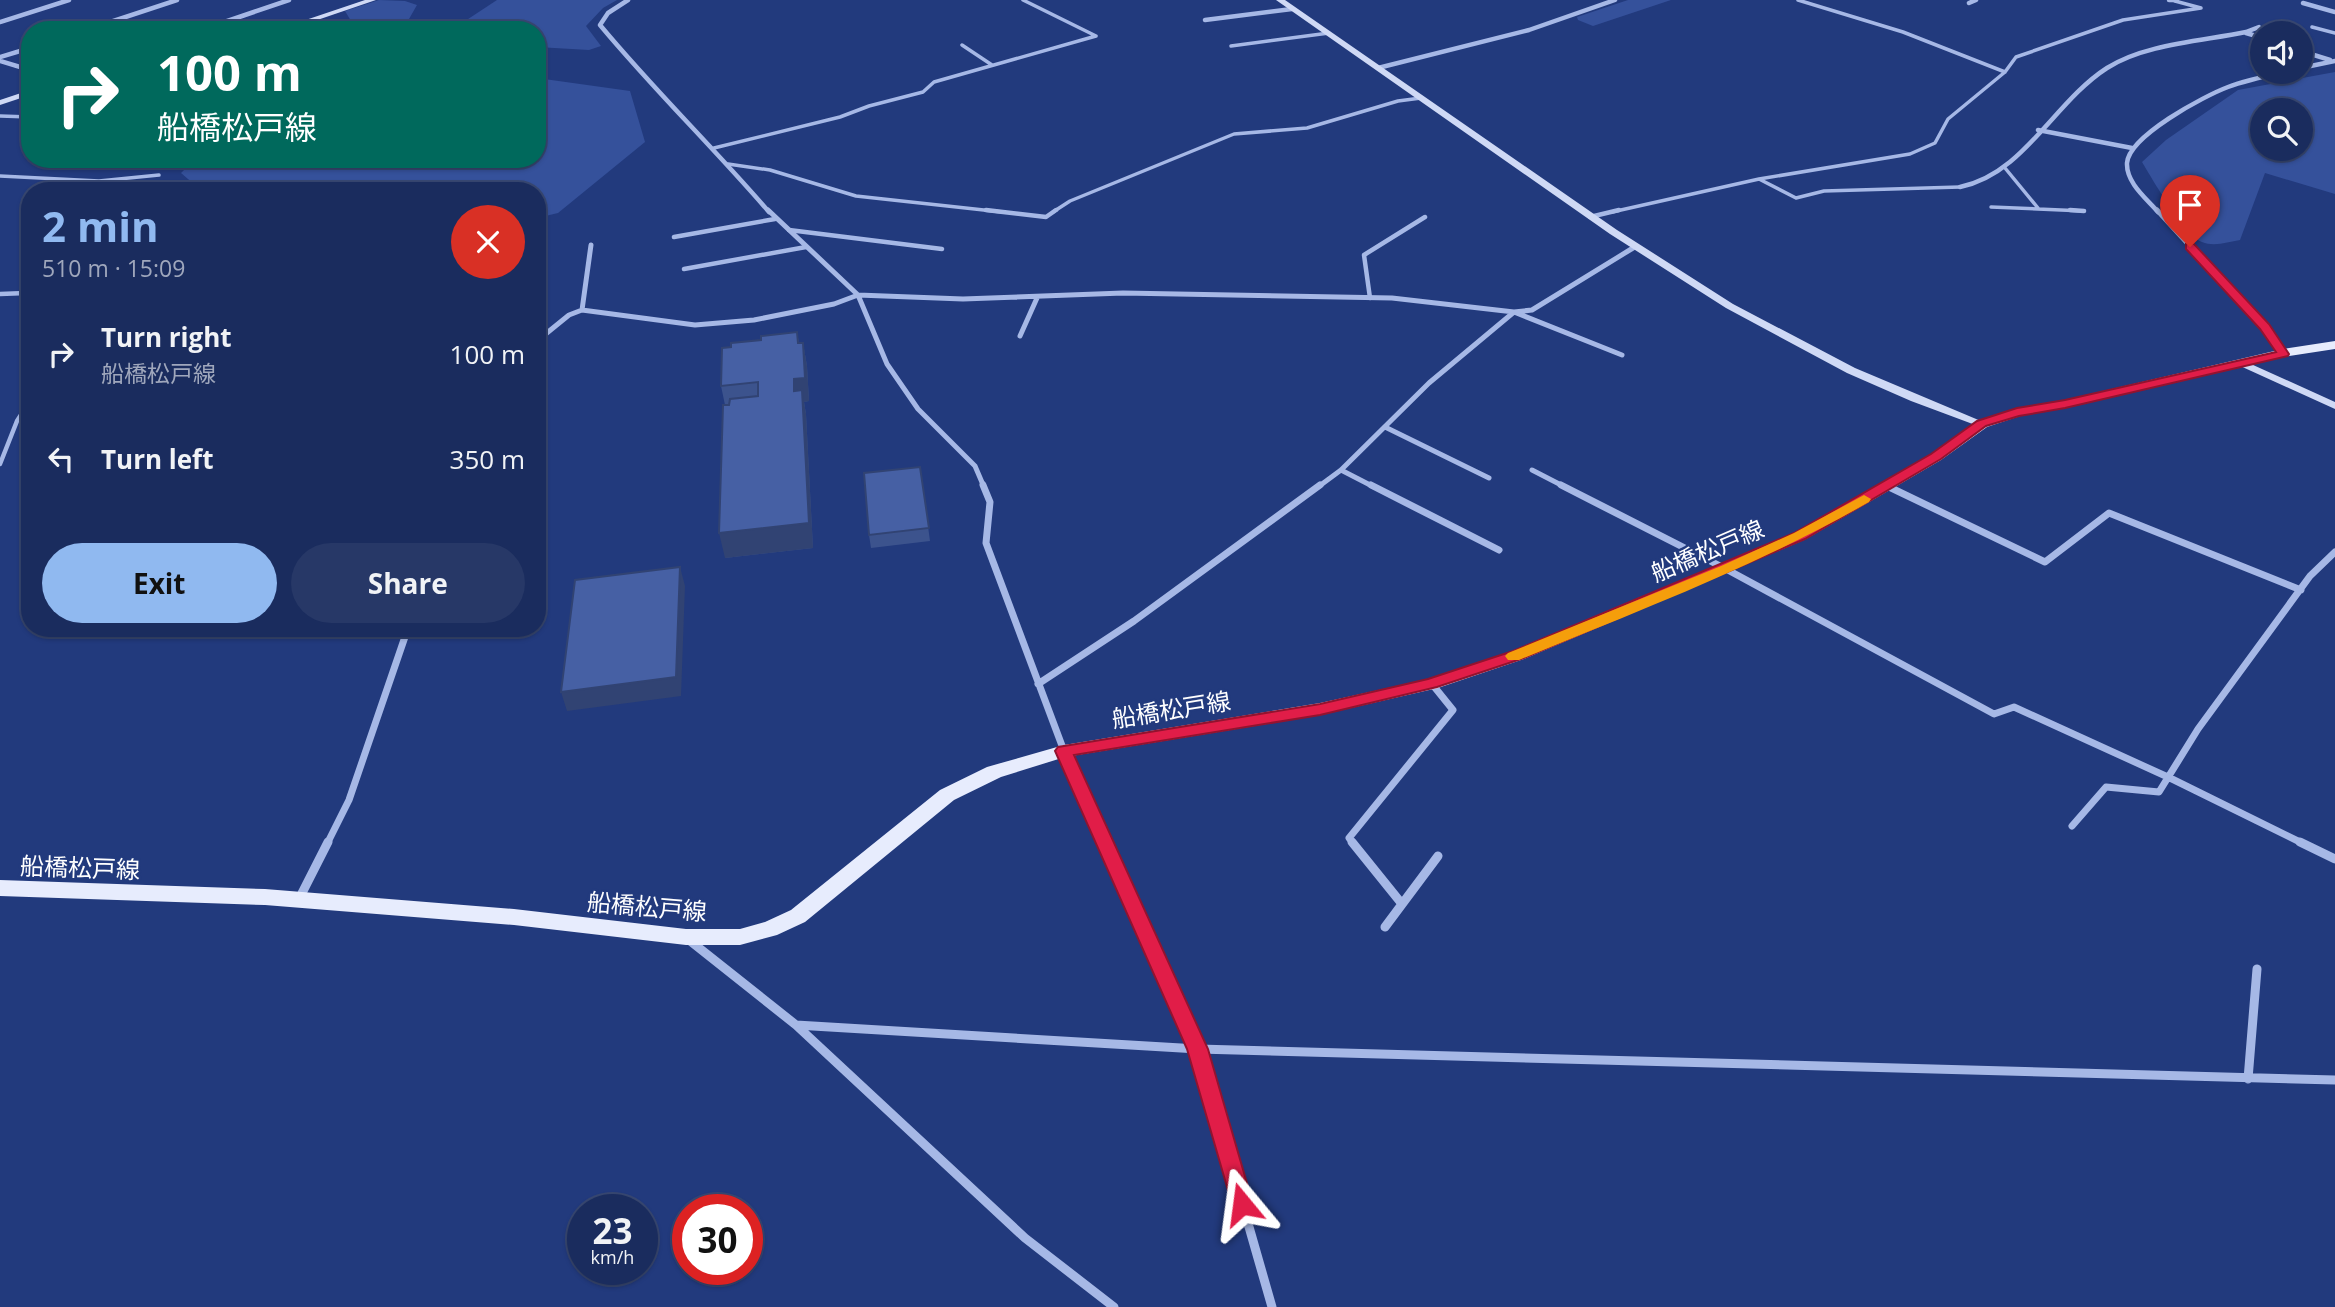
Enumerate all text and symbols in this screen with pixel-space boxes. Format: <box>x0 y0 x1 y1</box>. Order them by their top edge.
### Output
map controls <box>2250 21 2313 161</box>
button: sound <box>2250 21 2313 84</box>
text: 100 m <box>157 39 302 105</box>
icon: right <box>42 49 133 140</box>
button: search <box>2250 98 2313 161</box>
text: 船橋松戸線 <box>157 105 317 148</box>
pin <box>2160 175 2220 247</box>
icon: arrive <box>2171 186 2209 224</box>
text: 2 min <box>42 197 159 254</box>
button: close <box>451 205 525 279</box>
text: 510 m · 15:09 <box>42 252 185 284</box>
text: Turn right <box>101 319 232 355</box>
icon: right <box>42 335 80 373</box>
text: 100 m <box>450 336 525 372</box>
text: 船橋松戸線 <box>101 357 216 389</box>
icon: left <box>42 440 80 478</box>
text: Turn left <box>101 441 213 477</box>
text: 350 m <box>450 441 525 477</box>
street label: 船橋松戸線 <box>1645 511 1769 589</box>
button: Exit <box>42 543 277 623</box>
button: Share <box>291 543 525 623</box>
street label: 船橋松戸線 <box>1109 683 1233 735</box>
street label: 船橋松戸線 <box>19 848 141 886</box>
street label: 船橋松戸線 <box>586 884 708 928</box>
position arrow <box>1205 1167 1279 1241</box>
speed limit sign: 30 <box>672 1194 763 1285</box>
text: 23 <box>592 1207 633 1254</box>
text: km/h <box>591 1245 634 1269</box>

